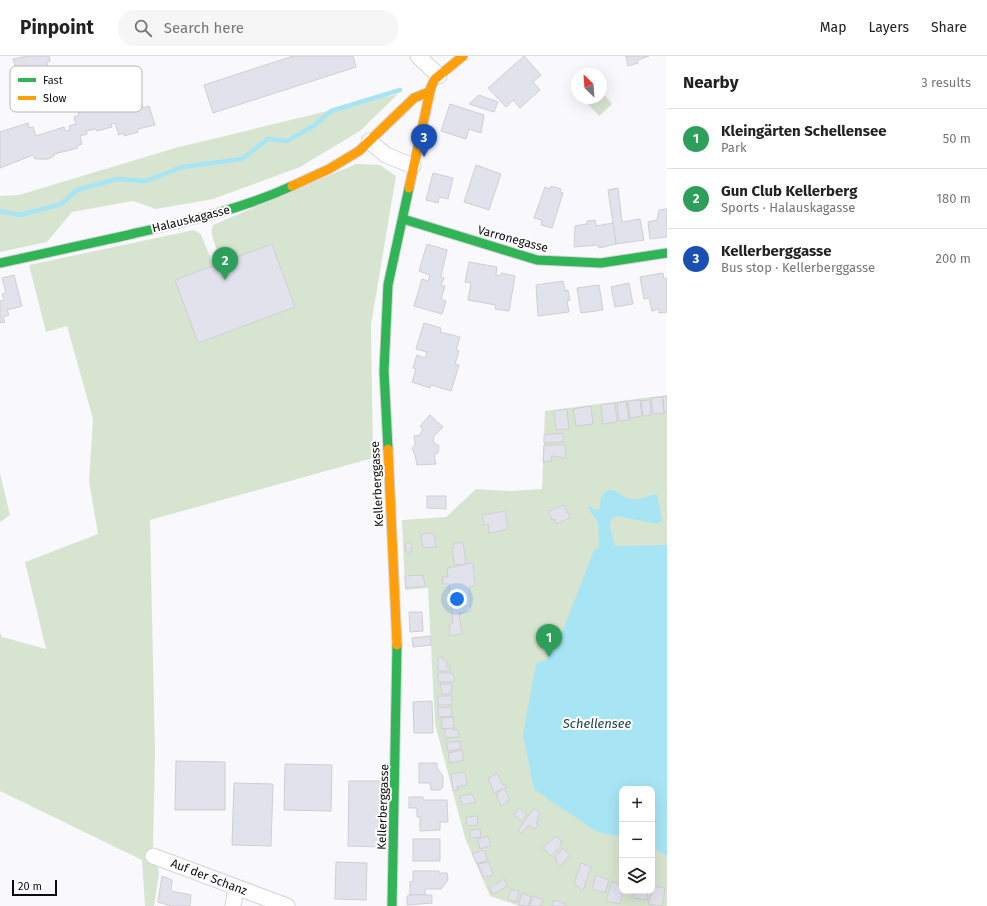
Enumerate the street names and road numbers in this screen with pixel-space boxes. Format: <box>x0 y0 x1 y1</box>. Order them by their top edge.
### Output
street label: Halauskagasse <box>151 203 231 235</box>
street label: Varronegasse <box>476 223 550 255</box>
street label: Kellerberggasse <box>368 441 386 527</box>
street label: Kellerberggasse <box>375 764 391 850</box>
street label: Auf der Schanz <box>169 856 249 898</box>

